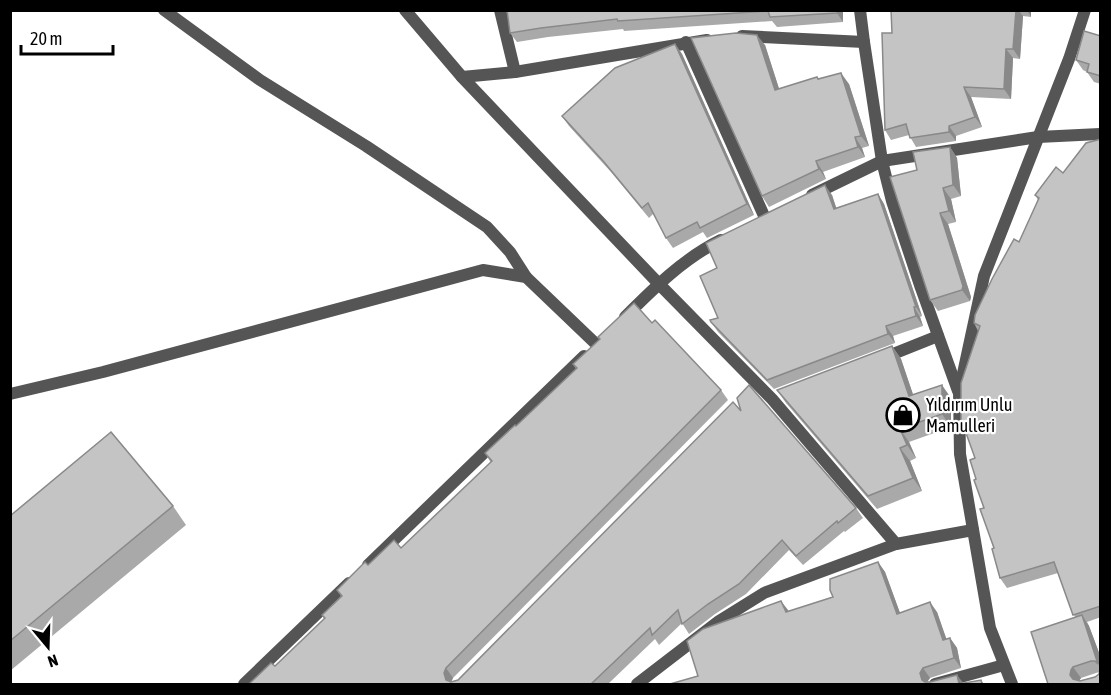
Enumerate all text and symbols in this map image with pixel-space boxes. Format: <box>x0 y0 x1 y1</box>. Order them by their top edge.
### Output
scale bar <box>21 18 112 56</box>
text: 20 m <box>30 28 62 49</box>
place label: Yıldırım Unlu Mamulleri <box>926 394 1013 436</box>
shop icon: Yıldırım Unlu Mamulleri <box>885 397 921 433</box>
north arrow <box>18 617 78 677</box>
text: N <box>45 651 60 671</box>

